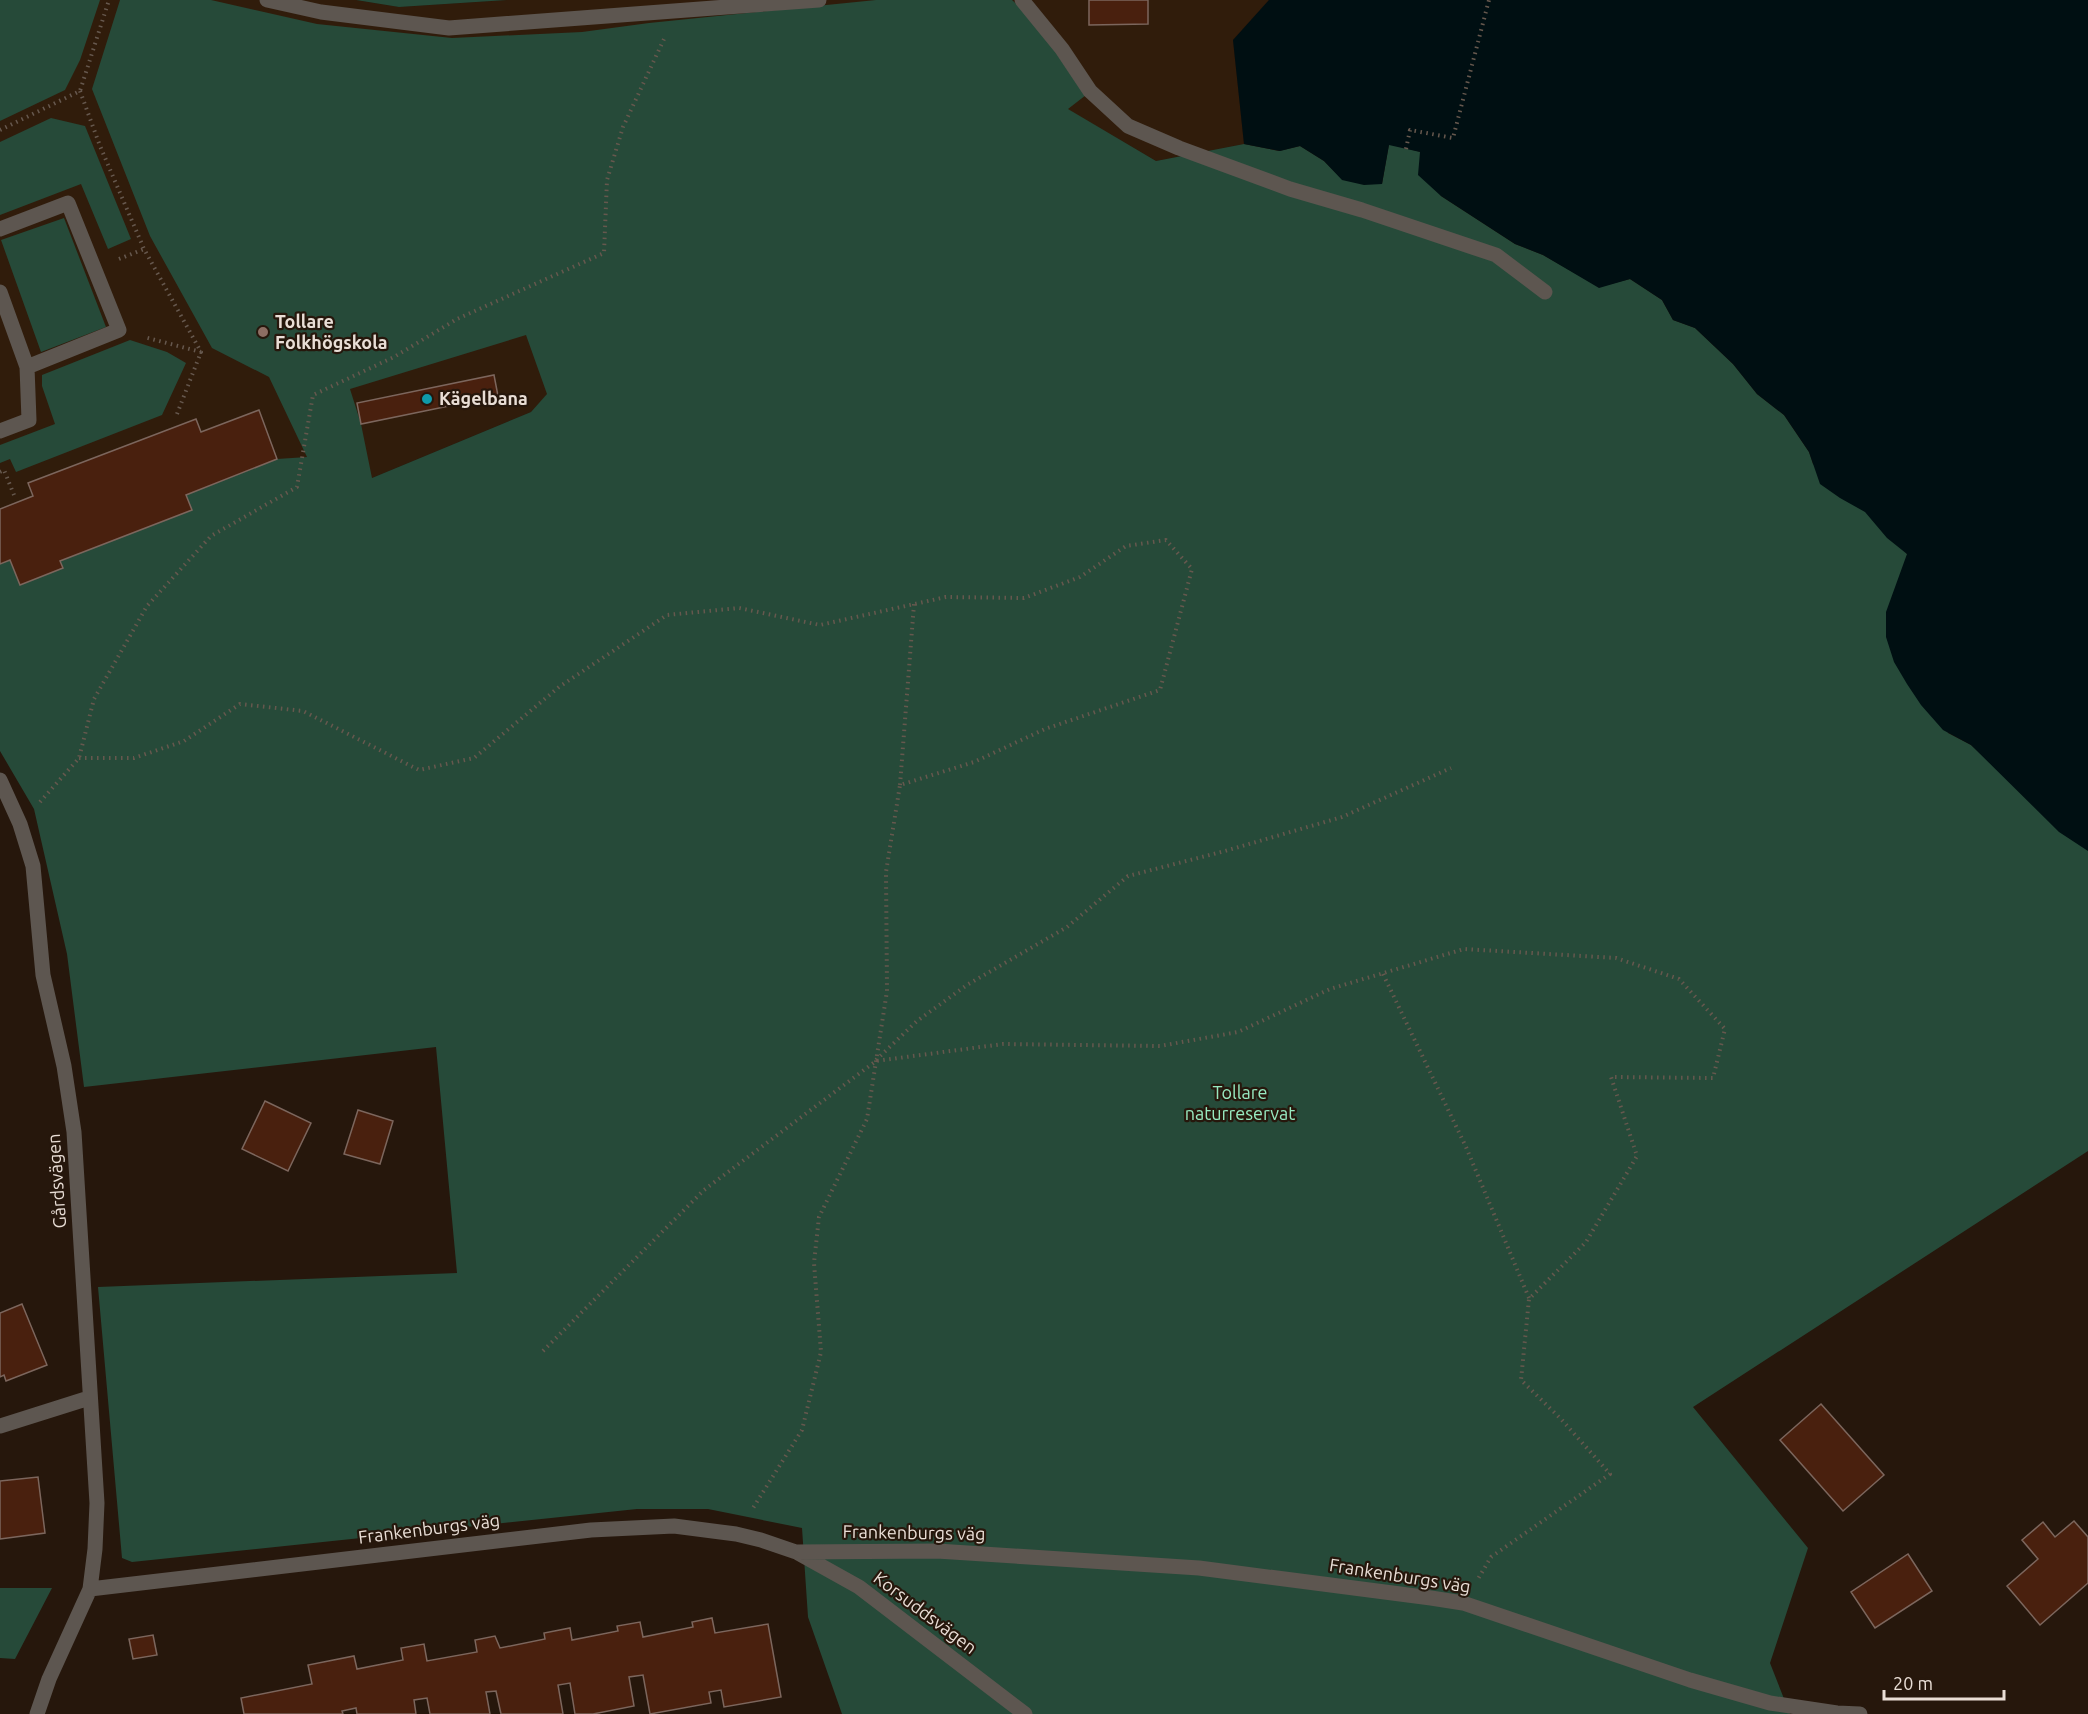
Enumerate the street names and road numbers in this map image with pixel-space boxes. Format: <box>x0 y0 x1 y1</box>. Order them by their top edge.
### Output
street label: Gårdsvägen <box>43 1133 69 1229</box>
street label: Frankenburgs väg <box>357 1509 501 1547</box>
street label: Frankenburgs väg <box>842 1521 986 1543</box>
street label: Frankenburgs väg <box>1328 1554 1472 1596</box>
street label: Korsuddsvägen <box>870 1567 981 1657</box>

